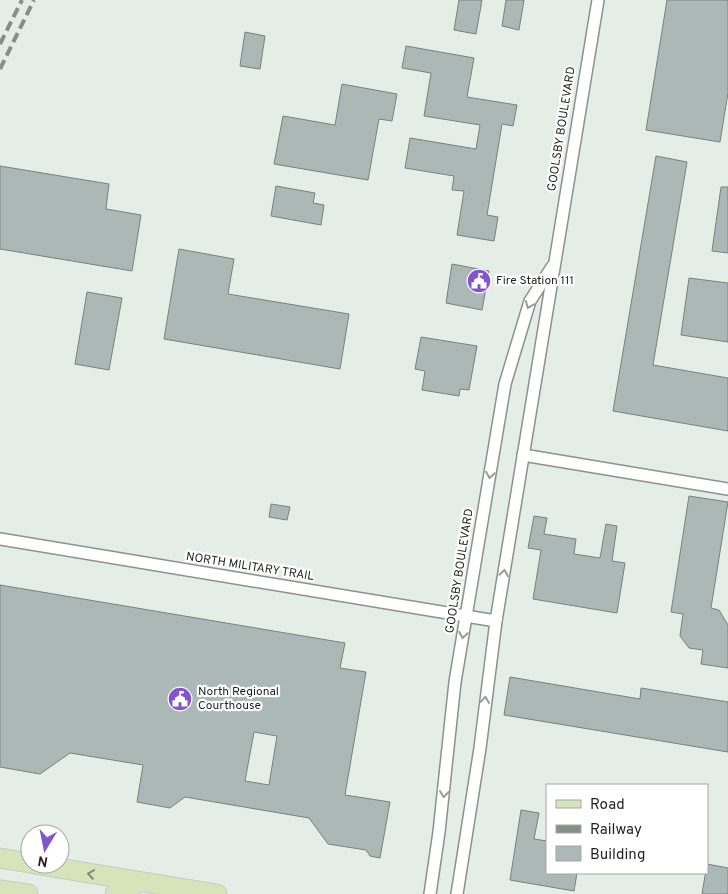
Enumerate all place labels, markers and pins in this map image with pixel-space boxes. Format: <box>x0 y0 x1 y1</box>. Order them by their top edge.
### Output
public building icon: Fire Station 111 <box>466 268 492 294</box>
place label: Fire Station 111 <box>496 273 574 289</box>
place label: North Regional Courthouse <box>198 684 279 714</box>
public building icon: North Regional Courthouse <box>167 686 193 712</box>

